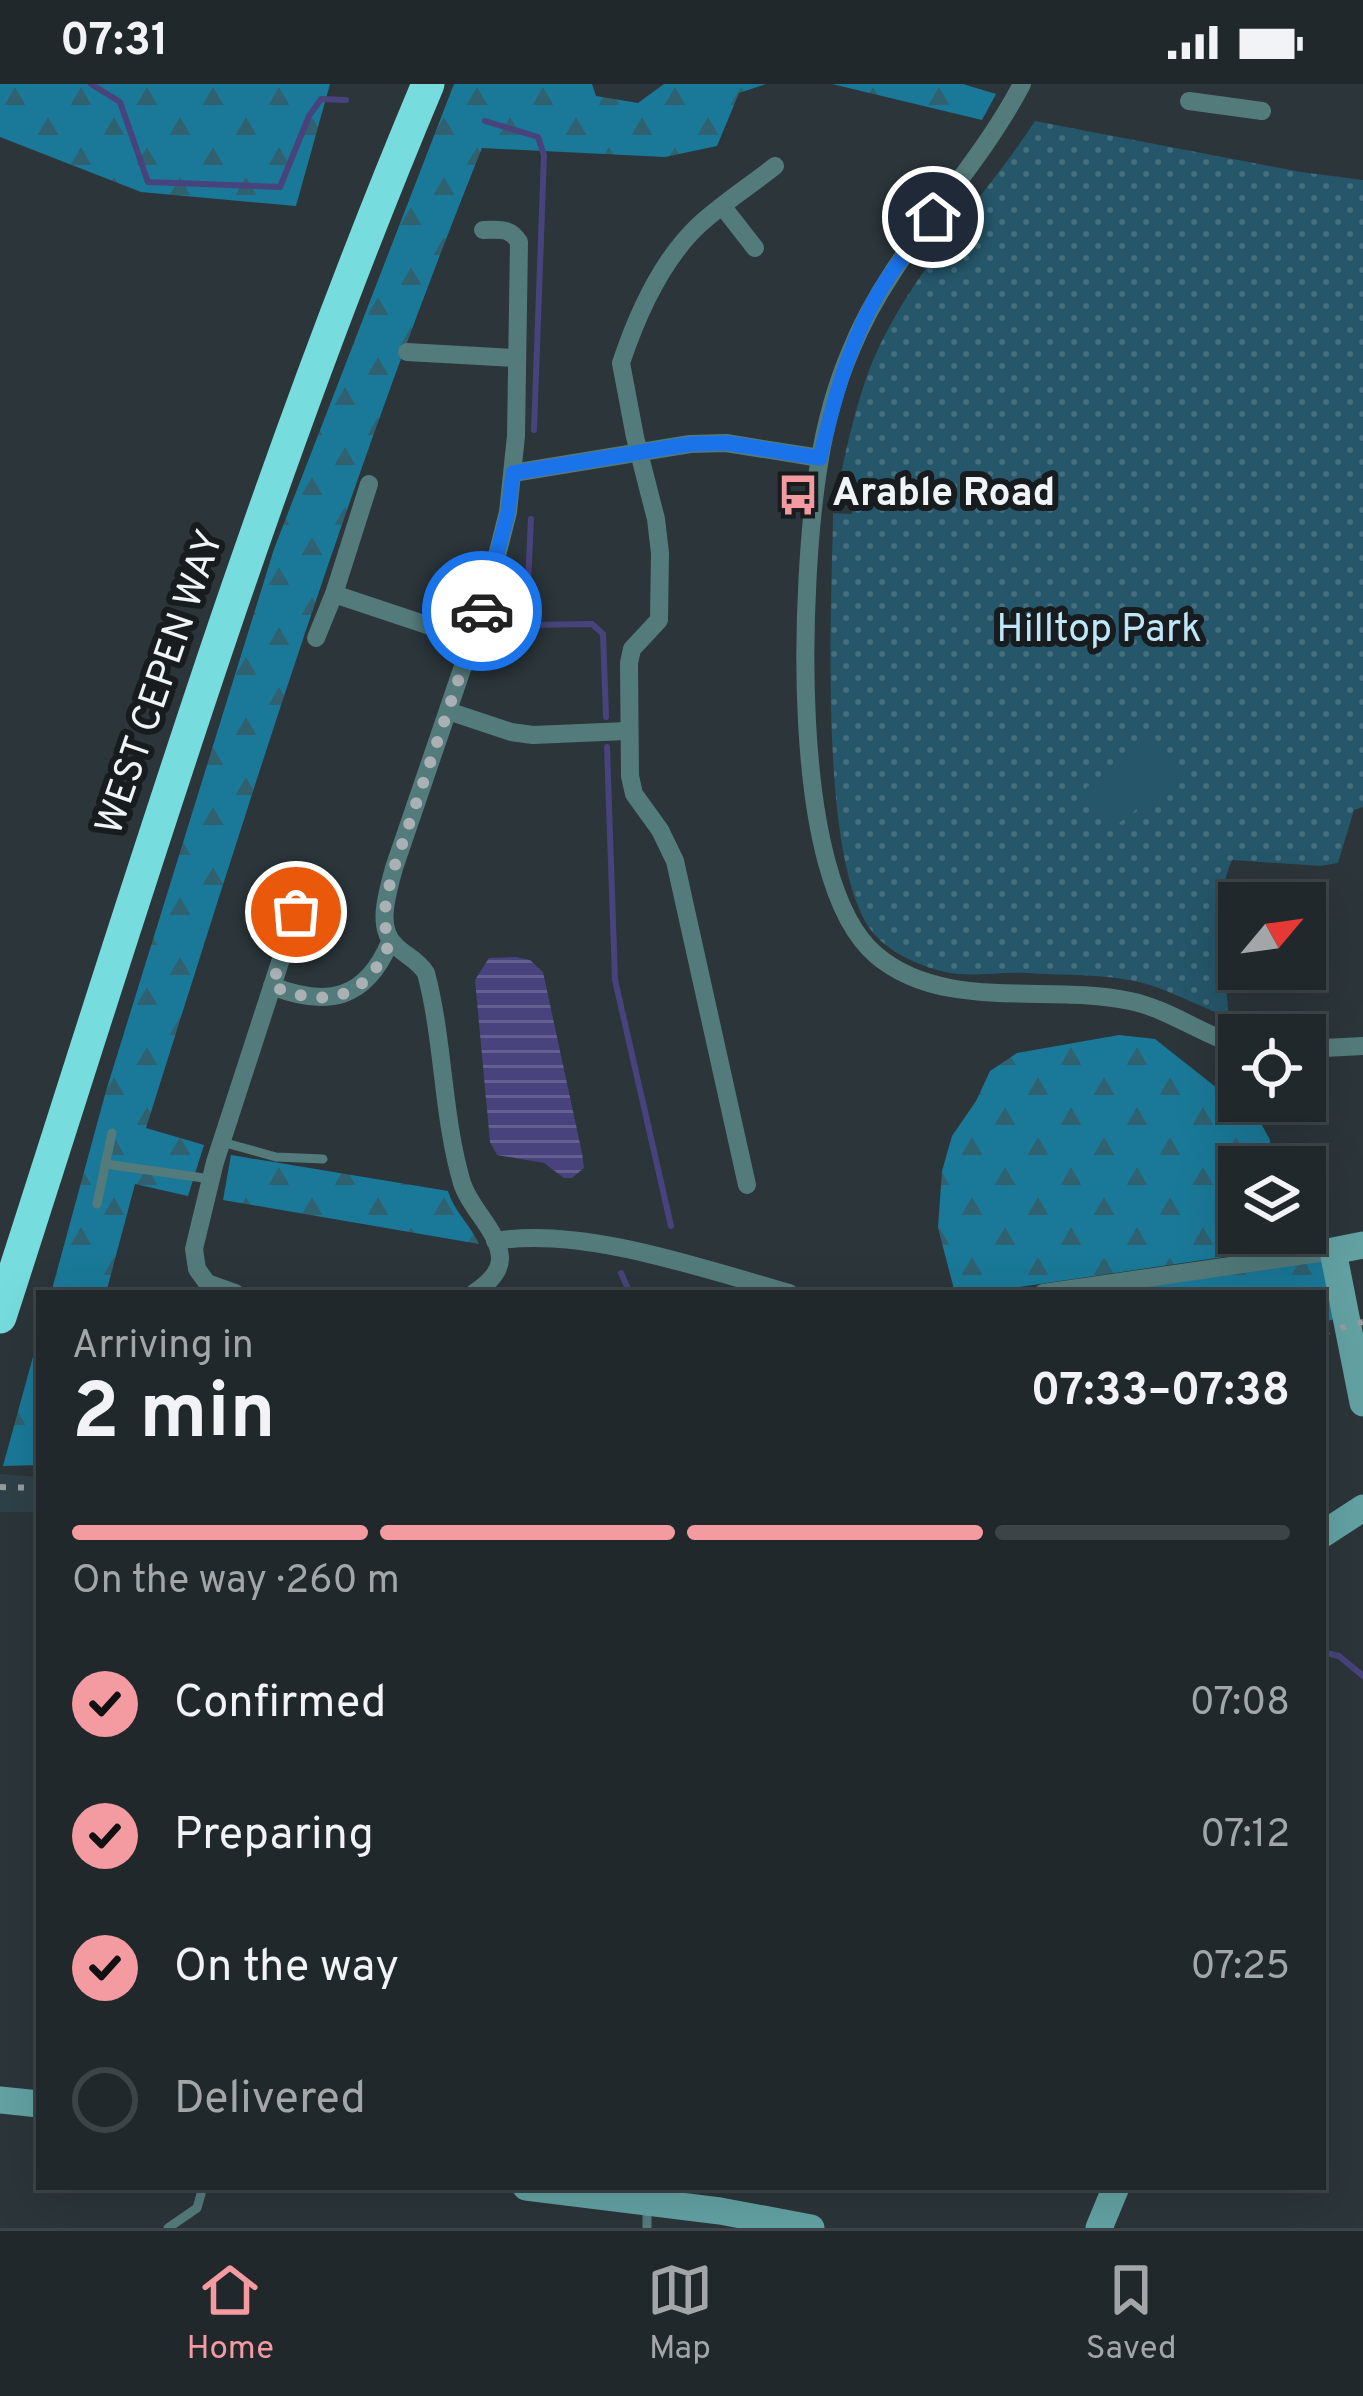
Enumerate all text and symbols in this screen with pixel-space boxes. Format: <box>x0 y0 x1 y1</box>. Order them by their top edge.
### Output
text: 07:31 <box>60 14 169 71</box>
pin <box>882 166 984 268</box>
icon: home <box>900 184 966 250</box>
place label: Arable Road <box>832 471 1055 520</box>
bus stop icon: Arable Road <box>775 472 821 518</box>
street label: WEST CEPEN WAY <box>87 524 237 842</box>
courier <box>422 551 542 671</box>
icon: car <box>449 578 515 644</box>
park label: Hilltop Park <box>996 607 1202 656</box>
pin <box>245 861 347 963</box>
icon: bag <box>263 879 329 945</box>
north arrow <box>1218 882 1326 990</box>
map controls <box>1218 882 1326 1254</box>
button: locate <box>1218 1014 1326 1122</box>
button: layers <box>1218 1146 1326 1254</box>
text: Arriving in <box>72 1323 254 1372</box>
text: 07:33–07:38 <box>1031 1364 1290 1421</box>
text: 2 min <box>72 1367 276 1466</box>
text: On the way · 260 m <box>72 1558 400 1607</box>
icon: check <box>72 1671 138 1737</box>
text: Confirmed <box>174 1676 386 1733</box>
text: 07:08 <box>1190 1680 1290 1729</box>
icon: check <box>72 1803 138 1869</box>
text: Preparing <box>174 1808 374 1865</box>
text: 07:12 <box>1200 1812 1290 1861</box>
icon: check <box>72 1935 138 2001</box>
text: On the way <box>174 1940 399 1997</box>
text: 07:25 <box>1190 1944 1290 1993</box>
text: Delivered <box>174 2072 366 2129</box>
tab: Home <box>186 2257 274 2371</box>
tab: Map <box>647 2257 713 2371</box>
tab: Saved <box>1086 2257 1177 2371</box>

